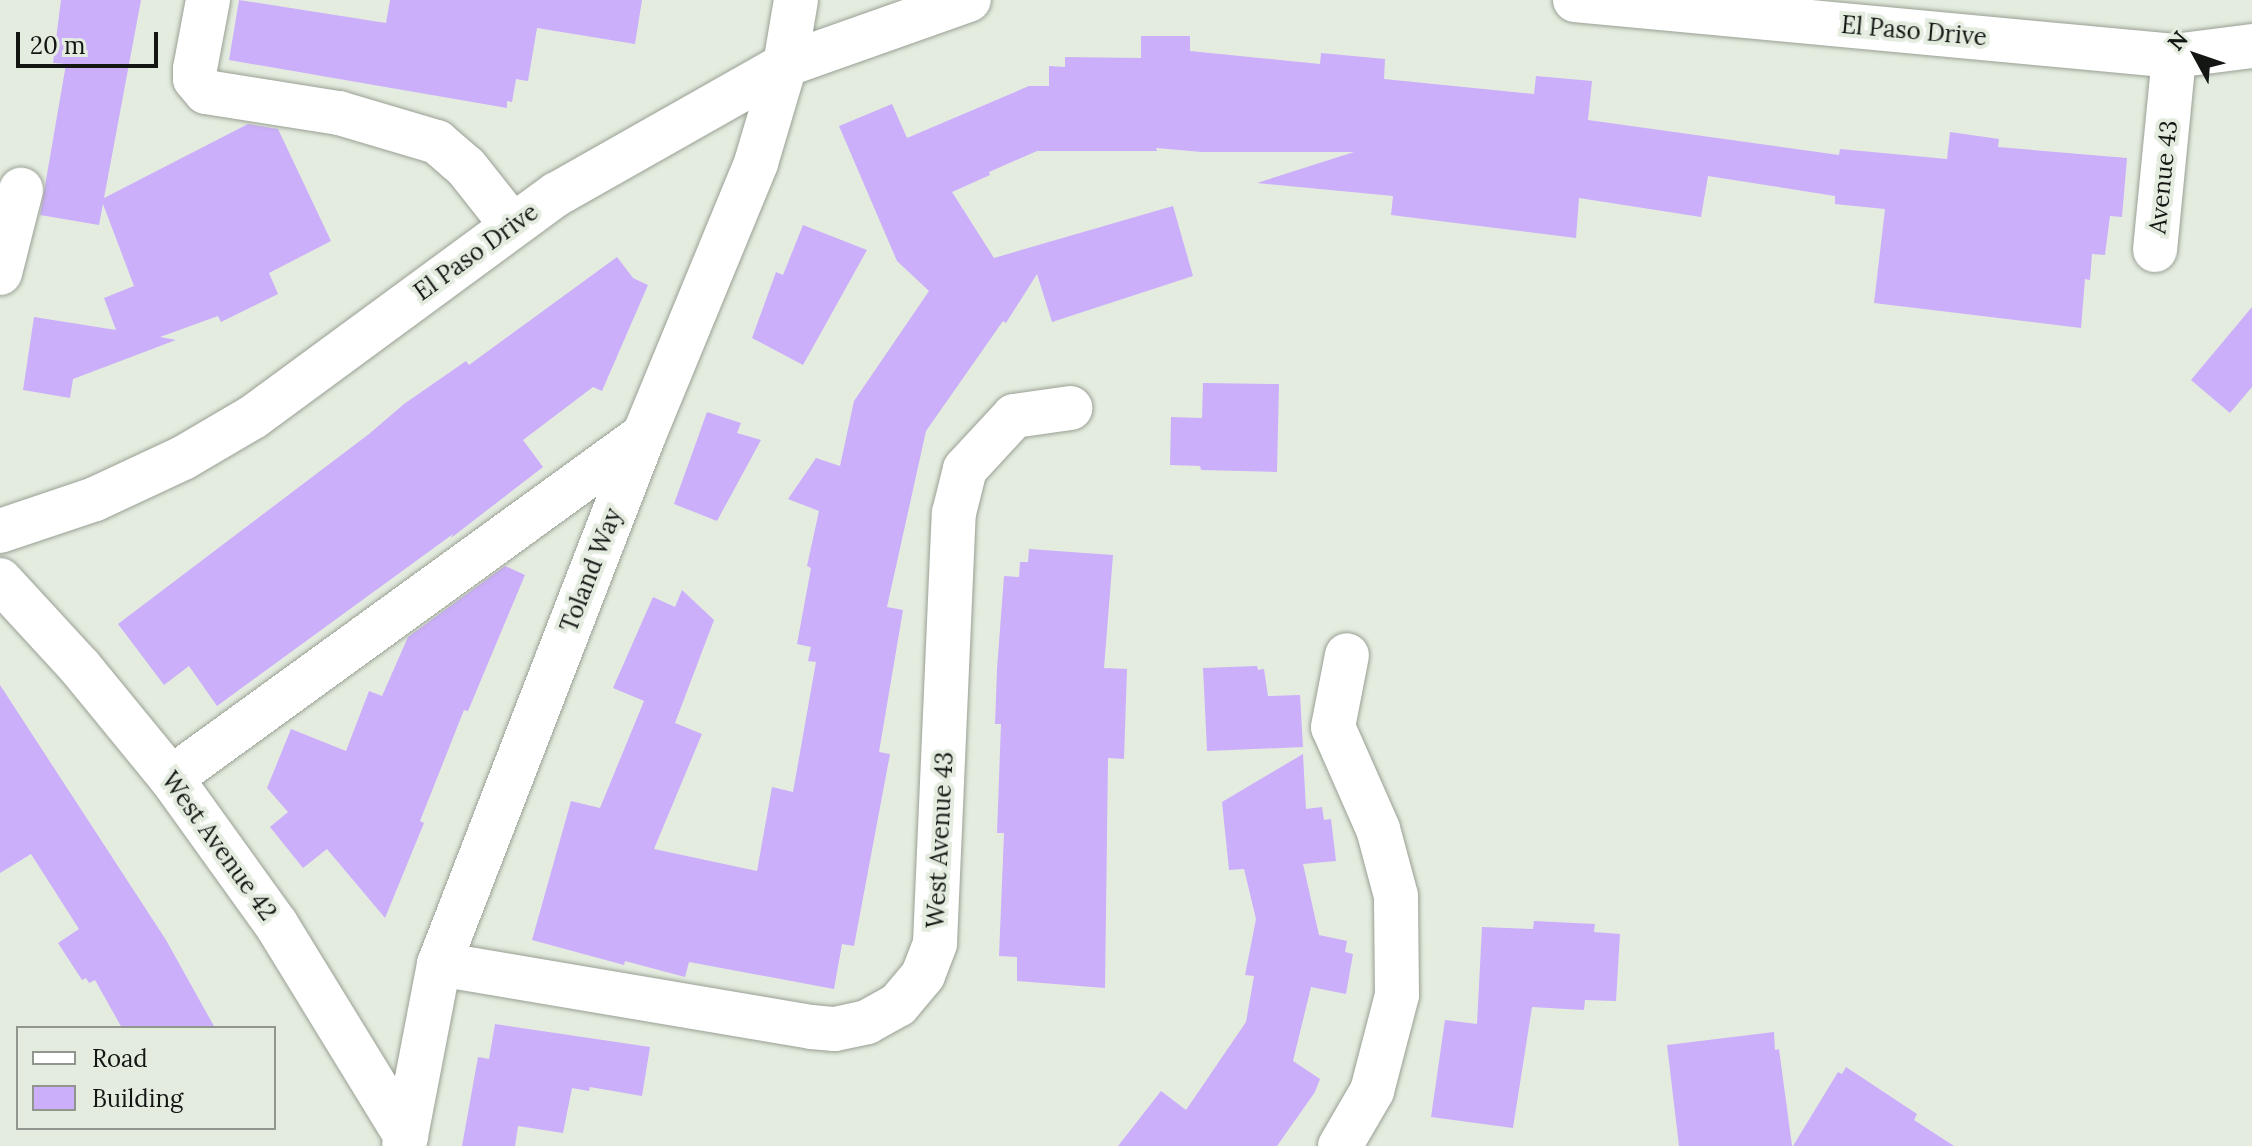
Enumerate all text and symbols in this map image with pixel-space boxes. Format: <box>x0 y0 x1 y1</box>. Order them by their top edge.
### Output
street label: El Paso Drive <box>1840 10 1988 52</box>
scale bar <box>20 16 162 66</box>
north arrow <box>2156 16 2236 96</box>
text: N <box>2161 25 2194 56</box>
text: 20 m <box>30 30 86 61</box>
street label: Avenue 43 <box>2143 119 2183 235</box>
street label: El Paso Drive <box>408 197 544 307</box>
street label: Toland Way <box>554 504 628 636</box>
street label: West Avenue 43 <box>921 751 959 929</box>
street label: West Avenue 42 <box>156 766 282 926</box>
legend <box>16 1026 276 1130</box>
text: Road <box>92 1043 148 1074</box>
text: Building <box>92 1083 183 1114</box>

